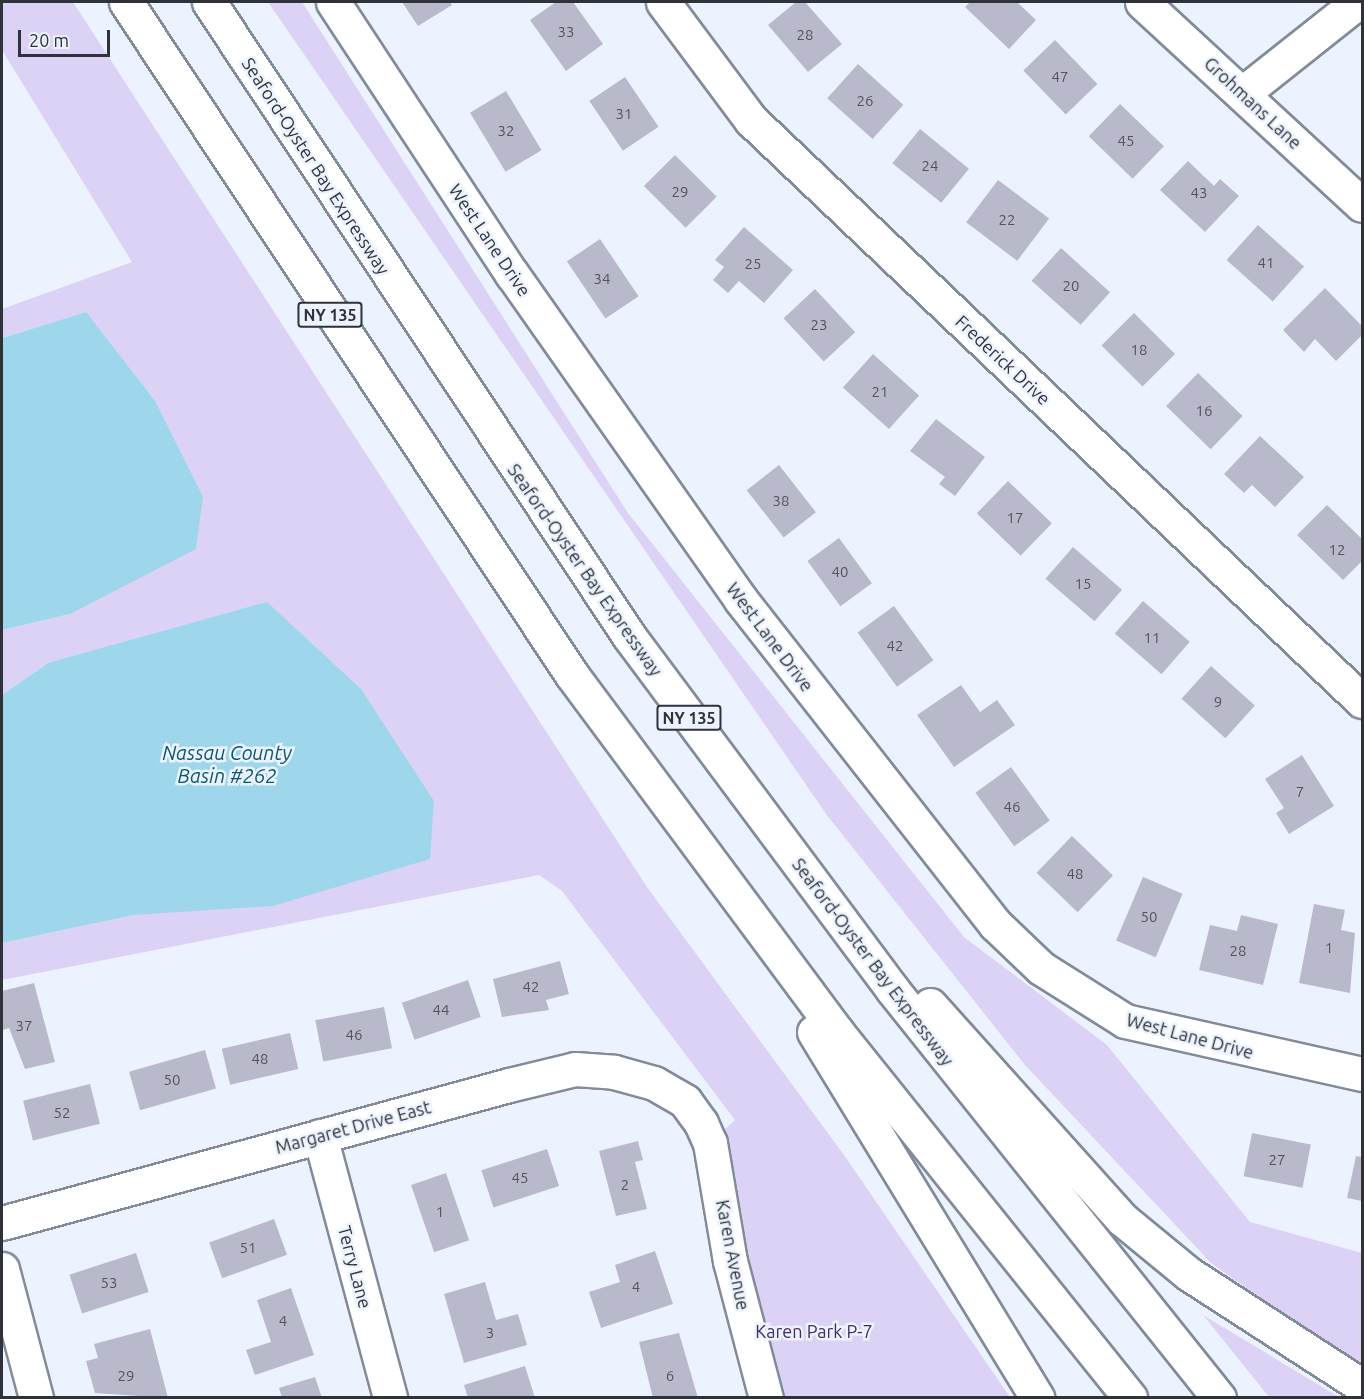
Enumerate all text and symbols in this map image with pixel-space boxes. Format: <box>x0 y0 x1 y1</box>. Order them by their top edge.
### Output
scale bar <box>21 18 112 56</box>
house number: 33 <box>558 23 574 41</box>
house number: 28 <box>797 26 813 44</box>
text: 20 m <box>29 30 69 50</box>
street label: Grohmans Lane <box>1200 52 1306 154</box>
street label: Seaford-Oyster Bay Expressway <box>238 53 394 279</box>
house number: 47 <box>1052 68 1068 86</box>
house number: 26 <box>857 92 873 110</box>
house number: 31 <box>616 105 632 123</box>
house number: 32 <box>498 122 514 140</box>
house number: 45 <box>1118 132 1134 150</box>
house number: 24 <box>922 157 938 175</box>
street label: West Lane Drive <box>445 180 535 300</box>
house number: 29 <box>672 183 688 201</box>
house number: 43 <box>1191 184 1207 202</box>
house number: 22 <box>999 211 1015 229</box>
house number: 41 <box>1258 254 1274 272</box>
house number: 25 <box>745 255 761 273</box>
house number: 34 <box>594 270 610 288</box>
house number: 20 <box>1063 277 1079 295</box>
road number: NY 135 <box>297 302 363 328</box>
street label: Frederick Drive <box>951 311 1055 409</box>
house number: 23 <box>811 316 827 334</box>
house number: 18 <box>1131 341 1147 359</box>
house number: 21 <box>872 383 888 401</box>
house number: 16 <box>1196 402 1212 420</box>
street label: Seaford-Oyster Bay Expressway <box>503 460 667 680</box>
house number: 38 <box>773 492 789 510</box>
house number: 17 <box>1007 509 1023 527</box>
house number: 12 <box>1329 541 1345 559</box>
house number: 40 <box>832 563 848 581</box>
house number: 15 <box>1075 575 1091 593</box>
street label: West Lane Drive <box>722 578 818 696</box>
house number: 11 <box>1144 629 1160 647</box>
house number: 42 <box>887 637 903 655</box>
house number: 9 <box>1214 693 1222 711</box>
road number: NY 135 <box>656 705 722 731</box>
water label: Nassau County Basin #262 <box>162 740 292 787</box>
house number: 7 <box>1296 783 1304 801</box>
house number: 46 <box>1004 798 1020 816</box>
street label: Seaford-Oyster Bay Expressway <box>788 854 958 1070</box>
house number: 48 <box>1067 865 1083 883</box>
house number: 50 <box>1141 908 1157 926</box>
house number: 1 <box>1325 939 1333 957</box>
house number: 28 <box>1230 942 1246 960</box>
house number: 42 <box>523 978 539 996</box>
house number: 44 <box>433 1001 449 1019</box>
street label: West Lane Drive <box>1124 1009 1256 1063</box>
house number: 37 <box>16 1017 32 1035</box>
house number: 46 <box>346 1026 362 1044</box>
house number: 48 <box>252 1050 268 1068</box>
house number: 50 <box>164 1071 180 1089</box>
street label: Margaret Drive East <box>273 1096 433 1158</box>
house number: 52 <box>54 1104 70 1122</box>
house number: 27 <box>1269 1151 1285 1169</box>
house number: 45 <box>512 1169 528 1187</box>
house number: 2 <box>621 1176 629 1194</box>
street label: Karen Avenue <box>712 1198 754 1312</box>
house number: 1 <box>436 1203 444 1221</box>
street label: Terry Lane <box>334 1223 376 1311</box>
house number: 51 <box>240 1239 256 1257</box>
house number: 53 <box>101 1274 117 1292</box>
house number: 4 <box>632 1278 640 1296</box>
house number: 4 <box>279 1312 287 1330</box>
park label: Karen Park P-7 <box>755 1320 873 1342</box>
house number: 3 <box>486 1324 494 1342</box>
house number: 29 <box>118 1367 134 1385</box>
house number: 6 <box>666 1367 674 1385</box>

